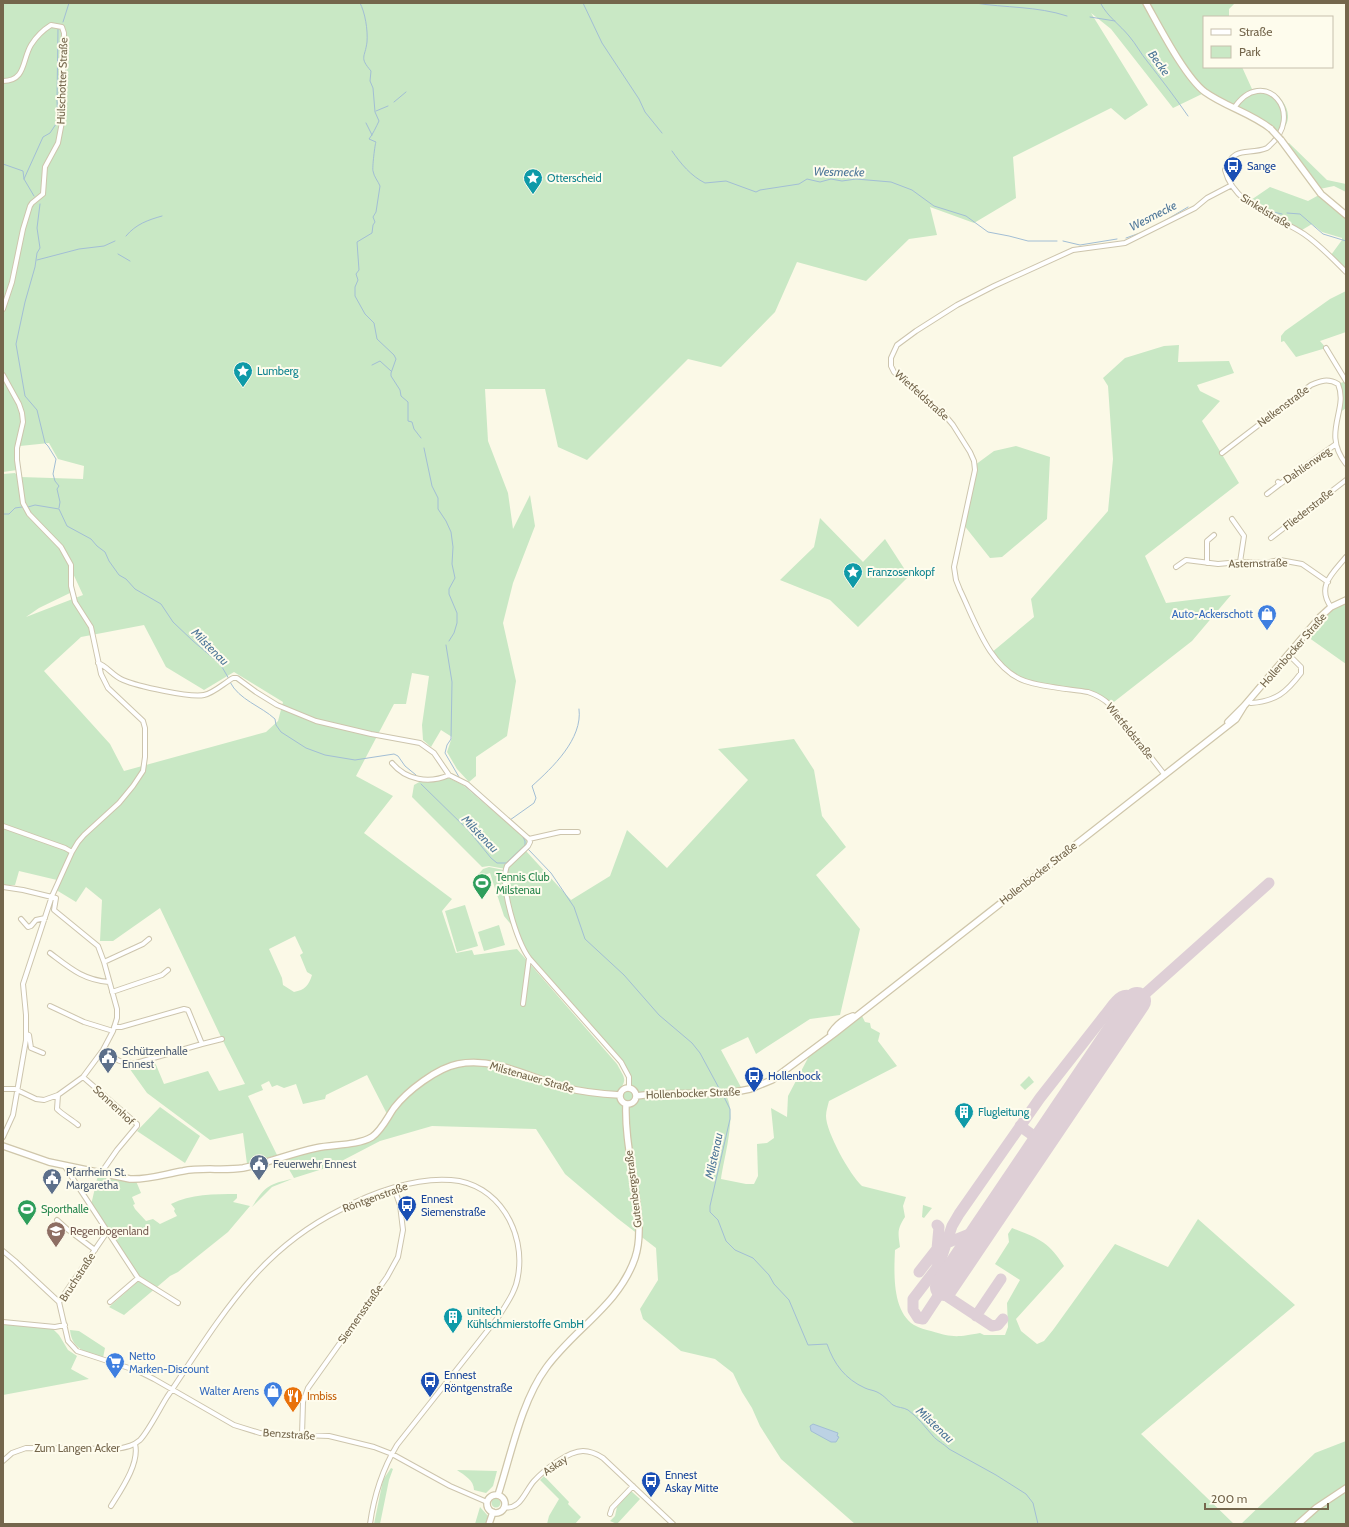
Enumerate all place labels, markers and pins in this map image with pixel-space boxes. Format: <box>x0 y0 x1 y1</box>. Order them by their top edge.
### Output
bus stop icon: Sange <box>1222 155 1244 183</box>
place label: Sange <box>1247 159 1276 173</box>
place icon: Otterscheid <box>522 167 544 195</box>
place label: Otterscheid <box>547 171 602 185</box>
place icon: Lumberg <box>232 360 254 388</box>
place label: Lumberg <box>257 364 299 378</box>
place icon: Franzosenkopf <box>842 561 864 589</box>
place label: Franzosenkopf <box>867 565 935 579</box>
shop icon: Auto-Ackerschott <box>1256 603 1278 631</box>
place label: Auto-Ackerschott <box>1172 607 1253 621</box>
place label: Tennis Club Milstenau <box>496 870 550 897</box>
sports icon: Tennis Club Milstenau <box>471 872 493 900</box>
place label: Schützenhalle Ennest <box>122 1044 188 1071</box>
public building icon: Schützenhalle Ennest <box>97 1046 119 1074</box>
bus stop icon: Hollenbock <box>743 1065 765 1093</box>
place label: Hollenbock <box>768 1069 821 1083</box>
building icon: Flugleitung <box>953 1101 975 1129</box>
place label: Flugleitung <box>978 1105 1030 1119</box>
public building icon: Feuerwehr Ennest <box>248 1153 270 1181</box>
place label: Feuerwehr Ennest <box>273 1157 357 1171</box>
place label: Pfarrheim St. Margaretha <box>66 1165 126 1192</box>
public building icon: Pfarrheim St. Margaretha <box>41 1167 63 1195</box>
place label: Ennest Siemenstraße <box>421 1192 486 1219</box>
bus stop icon: Ennest Siemenstraße <box>396 1194 418 1222</box>
sports icon: Sporthalle <box>16 1198 38 1226</box>
place label: Sporthalle <box>41 1202 89 1216</box>
school or university icon: Regenbogenland <box>45 1220 67 1248</box>
place label: Regenbogenland <box>70 1224 149 1238</box>
place label: unitech Kühlschmierstoffe GmbH <box>467 1304 584 1331</box>
building icon: unitech Kühlschmierstoffe GmbH <box>442 1306 464 1334</box>
place label: Netto Marken-Discount <box>129 1349 209 1376</box>
supermarket icon: Netto Marken-Discount <box>104 1351 126 1379</box>
place label: Ennest Röntgenstraße <box>444 1368 513 1395</box>
bus stop icon: Ennest Röntgenstraße <box>419 1370 441 1398</box>
shop icon: Walter Arens <box>262 1380 284 1408</box>
place label: Walter Arens <box>200 1384 259 1398</box>
restaurant icon: Imbiss <box>282 1385 304 1413</box>
place label: Imbiss <box>307 1389 337 1403</box>
place label: Ennest Askay Mitte <box>665 1468 719 1495</box>
bus stop icon: Ennest Askay Mitte <box>640 1470 662 1498</box>

